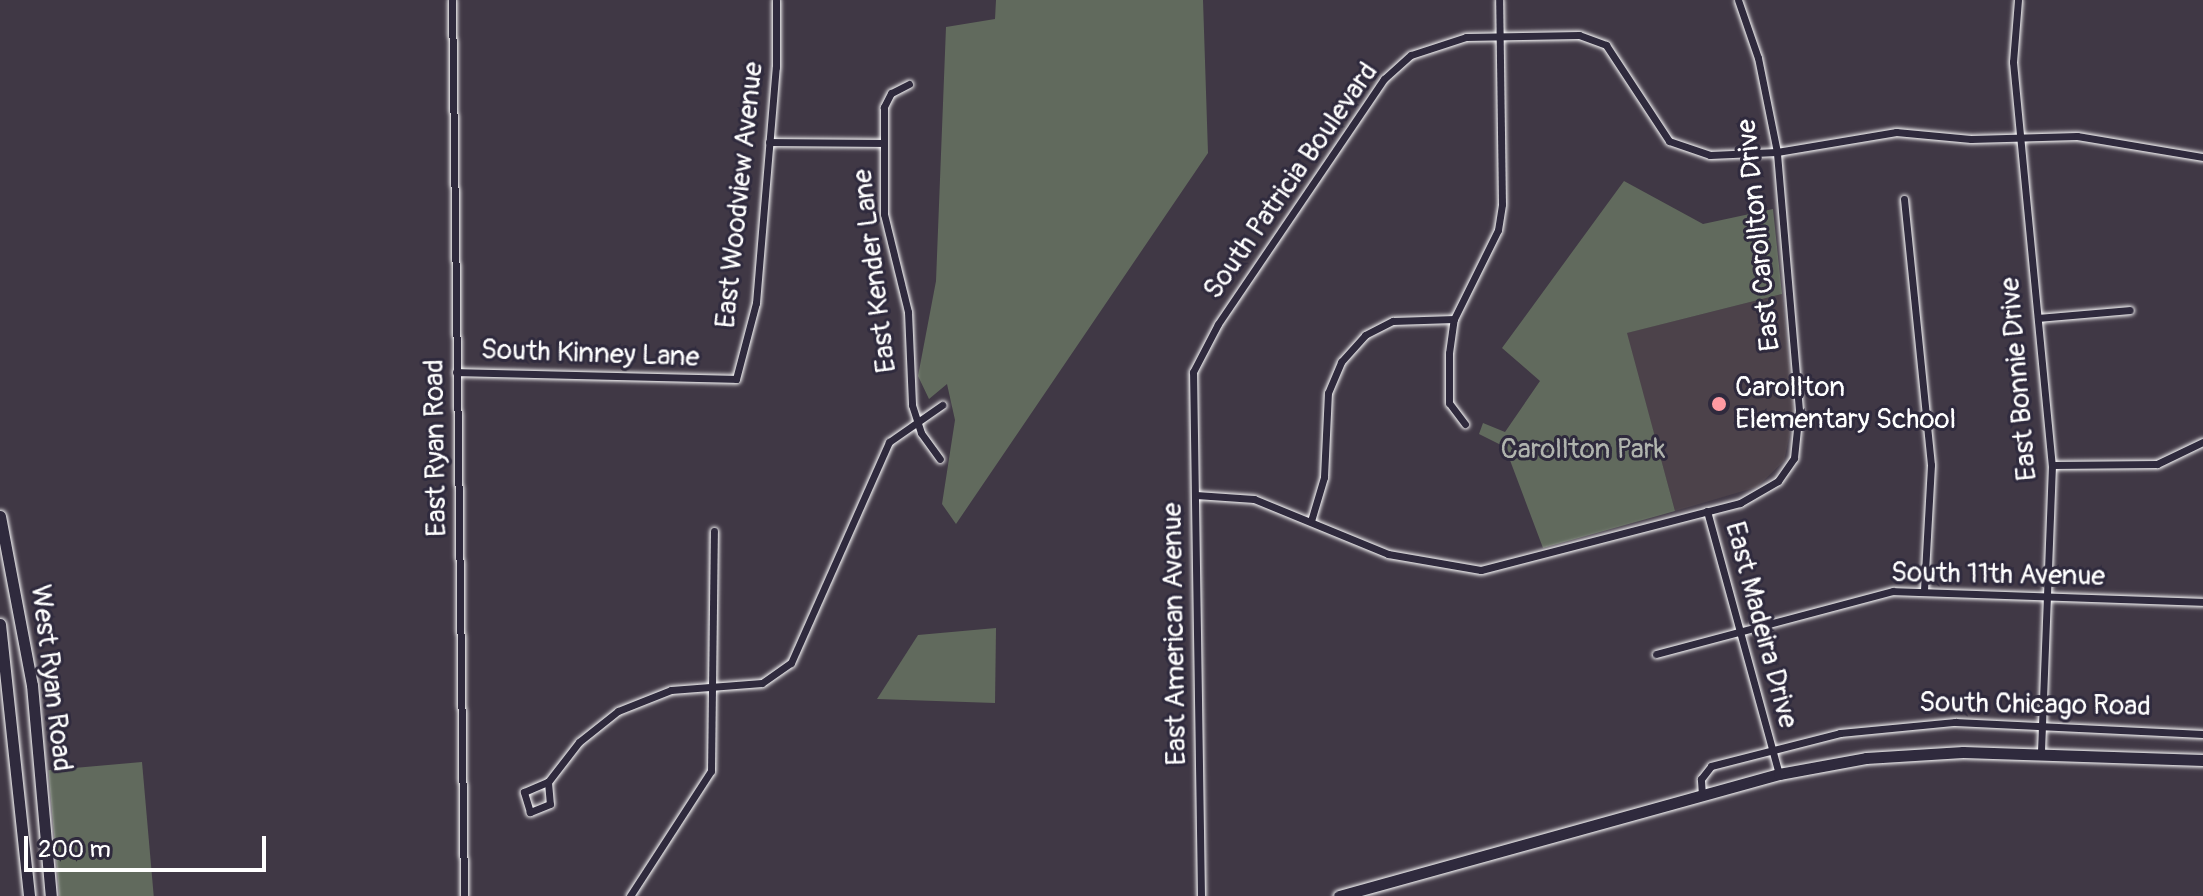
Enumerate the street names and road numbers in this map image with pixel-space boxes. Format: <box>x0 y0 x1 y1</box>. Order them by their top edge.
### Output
street label: South Patricia Boulevard <box>1197 56 1385 306</box>
street label: East Woodview Avenue <box>709 60 771 330</box>
street label: East Carollton Drive <box>1730 117 1788 353</box>
street label: East Kender Lane <box>846 167 904 375</box>
street label: East Bonnie Drive <box>1993 276 2045 482</box>
street label: South Kinney Lane <box>480 333 700 375</box>
street label: East Ryan Road <box>418 359 454 537</box>
street label: East American Avenue <box>1156 502 1194 766</box>
street label: East Madeira Drive <box>1717 518 1805 732</box>
street label: South 11th Avenue <box>1891 556 2105 594</box>
street label: West Ryan Road <box>23 583 79 773</box>
street label: South Chicago Road <box>1919 686 2151 724</box>

